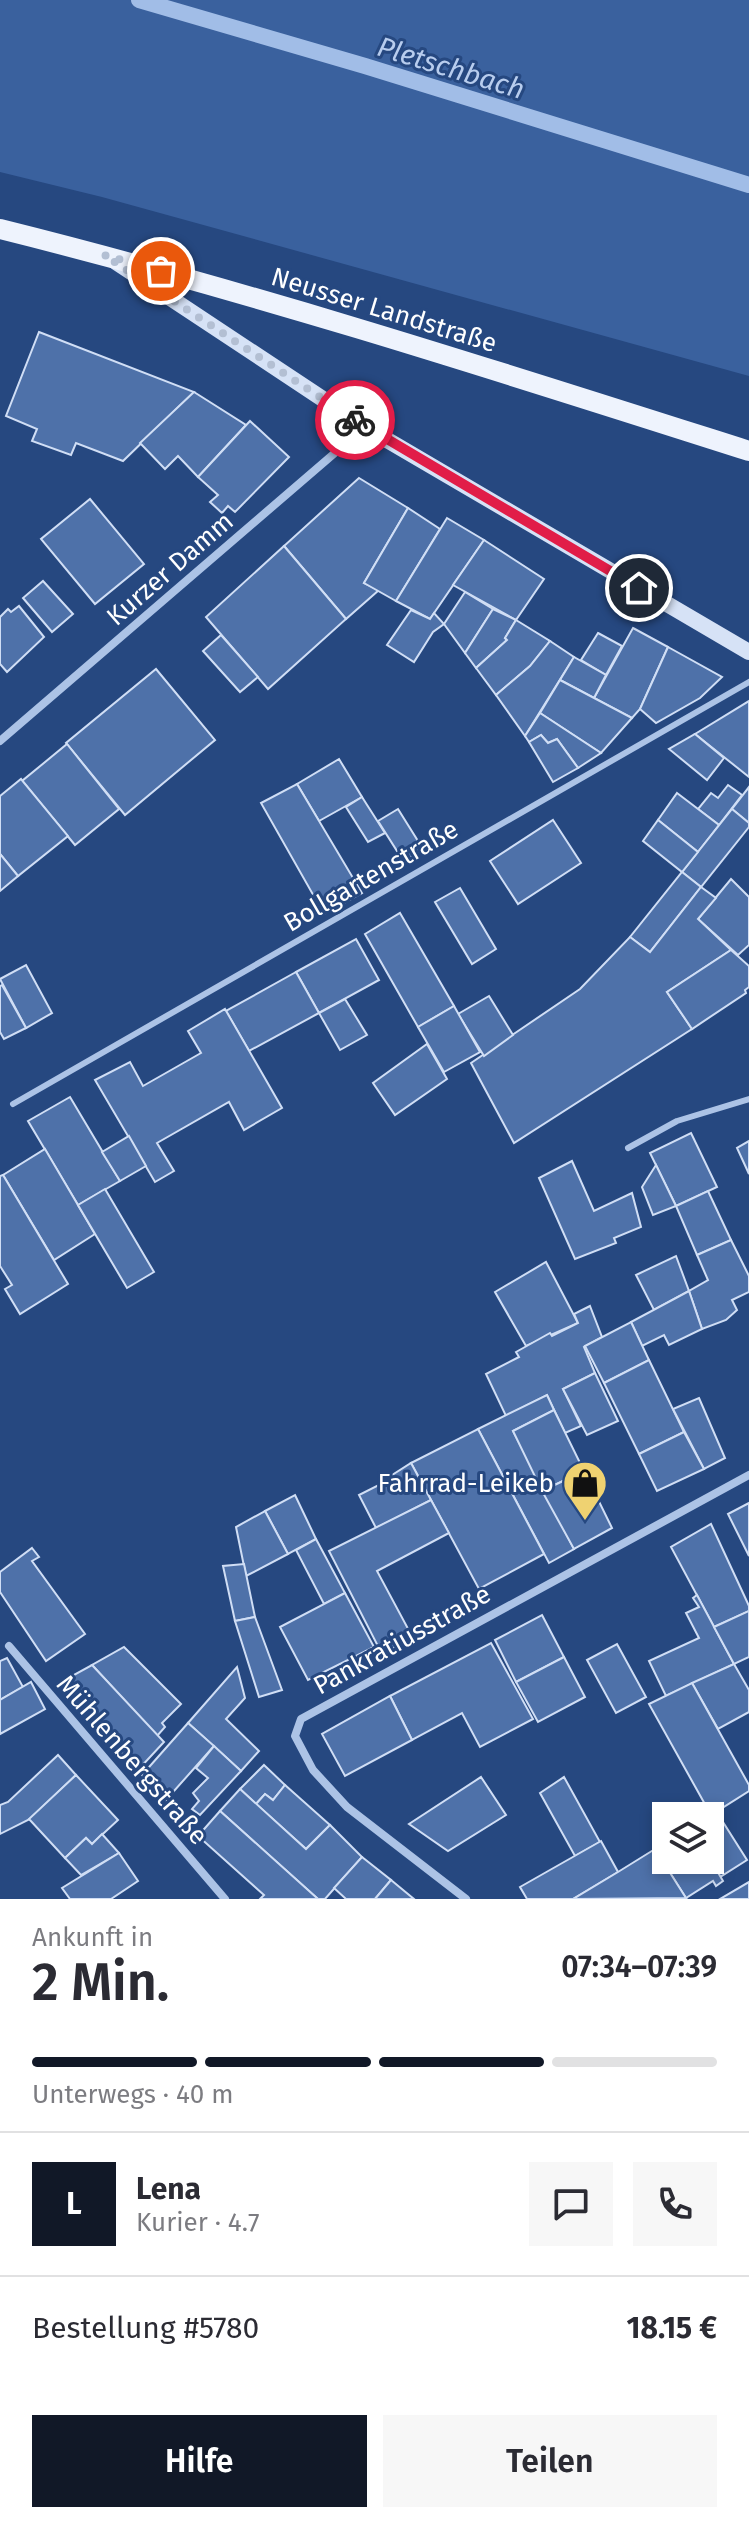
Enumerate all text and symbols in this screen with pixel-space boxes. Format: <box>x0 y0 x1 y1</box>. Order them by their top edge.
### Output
water label: Pletschbach <box>373 30 529 106</box>
pin <box>127 237 195 305</box>
icon: bag <box>139 249 183 293</box>
street label: Neusser Landstraße <box>267 261 501 359</box>
courier <box>315 380 395 460</box>
icon: bike <box>333 398 377 442</box>
street label: Kurzer Damm <box>100 506 240 632</box>
pin <box>605 554 673 622</box>
icon: home <box>617 566 661 610</box>
street label: Bollgartenstraße <box>278 814 464 938</box>
shop icon: Fahrrad-Leikeb <box>561 1459 609 1522</box>
place label: Fahrrad-Leikeb <box>378 1468 554 1499</box>
street label: Pankratiusstraße <box>308 1579 496 1701</box>
street label: Mühlenbergstraße <box>50 1669 214 1851</box>
map controls <box>652 1802 724 1874</box>
button: layers <box>652 1802 724 1874</box>
text: Ankunft in <box>32 1922 153 1953</box>
text: 07:34–07:39 <box>561 1949 717 1985</box>
text: 2 Min. <box>32 1951 169 2014</box>
text: Unterwegs · 40 m <box>32 2079 233 2110</box>
button: chat <box>529 2162 613 2246</box>
button: phone <box>633 2162 717 2246</box>
text: Lena <box>136 2171 201 2207</box>
text: L <box>66 2186 82 2222</box>
text: Kurier · 4.7 <box>136 2207 259 2238</box>
text: Bestellung #5780 <box>32 2310 259 2346</box>
text: 18.15 € <box>627 2310 717 2346</box>
button: Hilfe <box>32 2415 367 2507</box>
button: Teilen <box>383 2415 717 2507</box>

